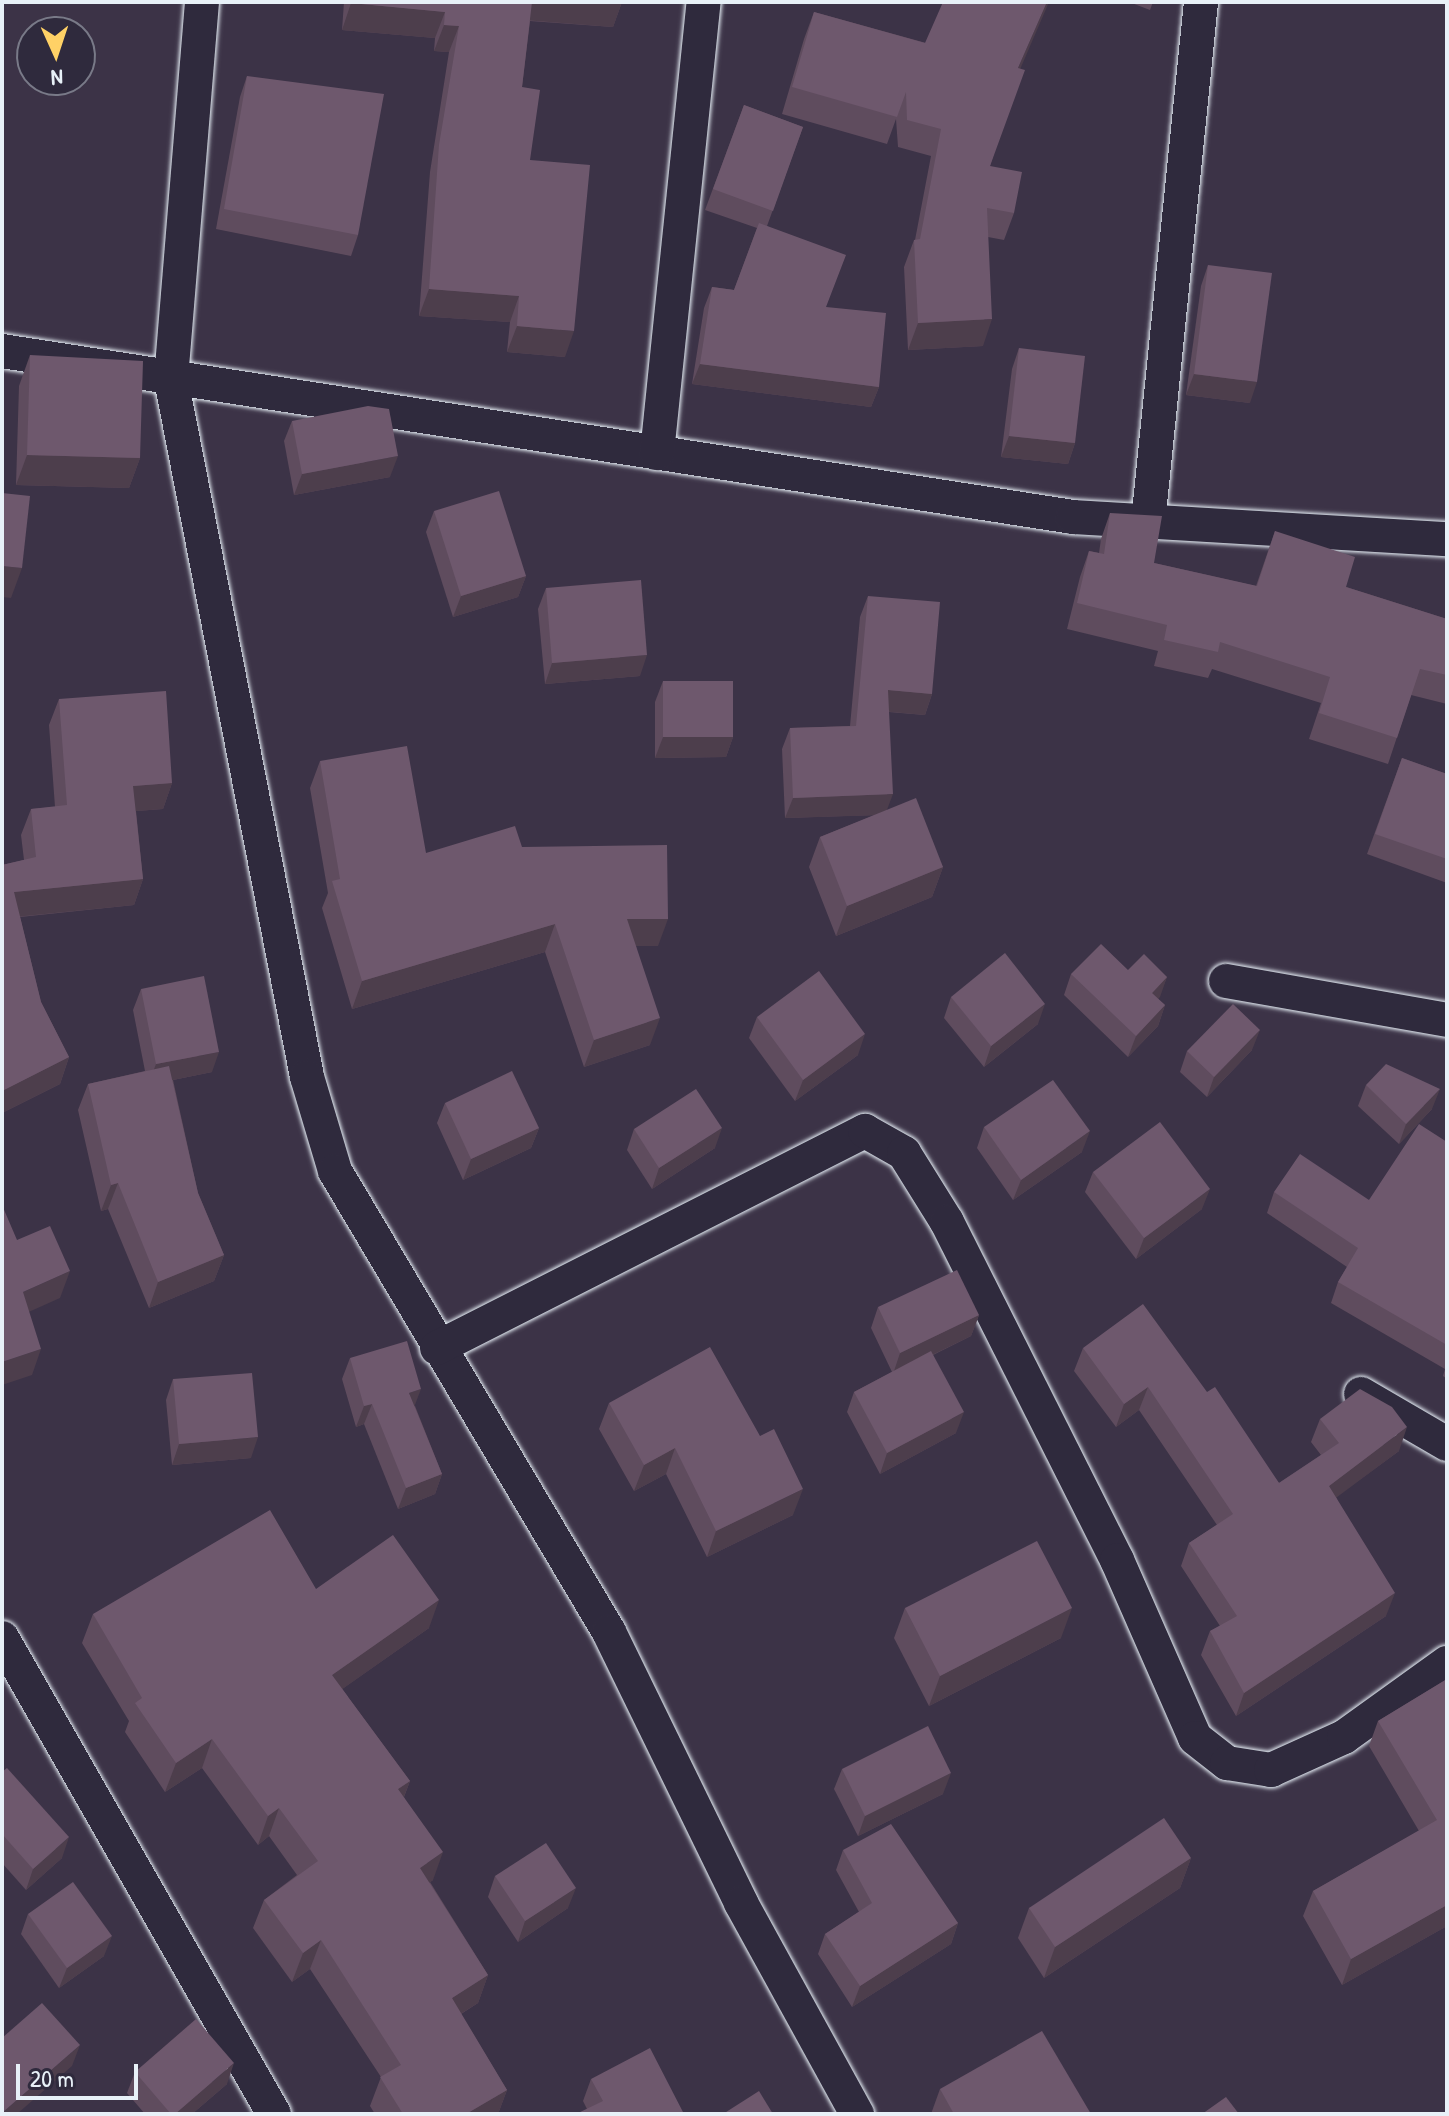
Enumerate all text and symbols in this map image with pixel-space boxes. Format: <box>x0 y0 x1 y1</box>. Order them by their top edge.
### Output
north arrow <box>16 16 96 96</box>
text: N <box>51 63 64 93</box>
scale bar <box>20 2048 142 2098</box>
text: 20 m <box>30 2062 74 2094</box>

